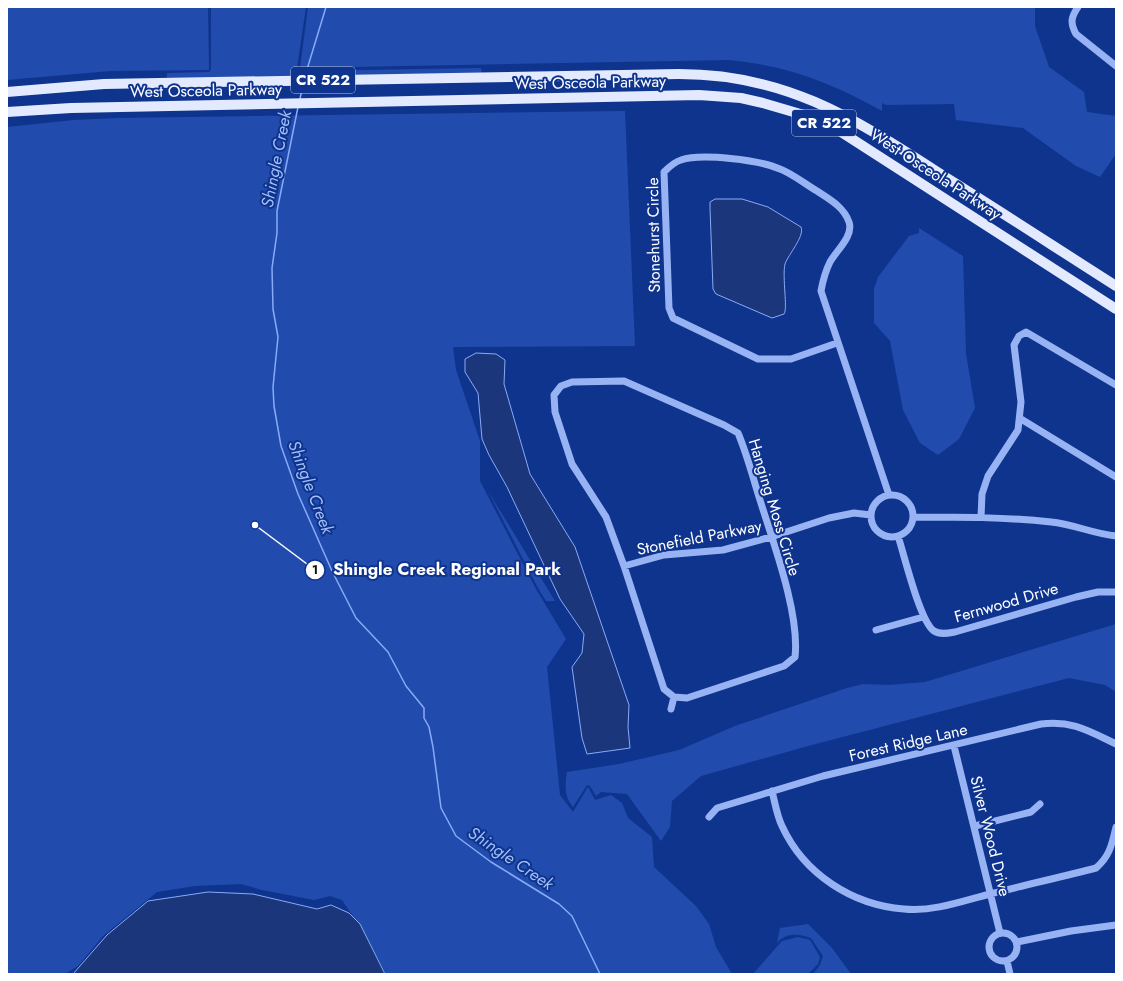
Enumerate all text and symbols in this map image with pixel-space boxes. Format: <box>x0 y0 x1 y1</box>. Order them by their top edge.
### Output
road number: CR 522 <box>291 67 355 93</box>
street label: West Osceola Parkway <box>514 70 667 95</box>
street label: West Osceola Parkway <box>130 78 283 103</box>
water label: Shingle Creek <box>255 108 297 210</box>
road number: CR 522 <box>792 110 856 136</box>
street label: West Osceola Parkway <box>866 123 1007 226</box>
street label: Stonehurst Circle <box>641 177 666 293</box>
street label: Hanging Moss Circle <box>743 436 806 579</box>
water label: Shingle Creek <box>282 437 340 538</box>
street label: Stonefield Parkway <box>635 514 764 561</box>
callout: Shingle Creek Regional Park <box>305 555 569 584</box>
text: Shingle Creek Regional Park <box>333 557 561 581</box>
text: 1 <box>312 561 318 579</box>
street label: Fernwood Drive <box>951 577 1061 628</box>
street label: Forest Ridge Lane <box>847 718 970 767</box>
street label: Silver Wood Drive <box>964 773 1017 899</box>
water label: Shingle Creek <box>463 821 559 896</box>

